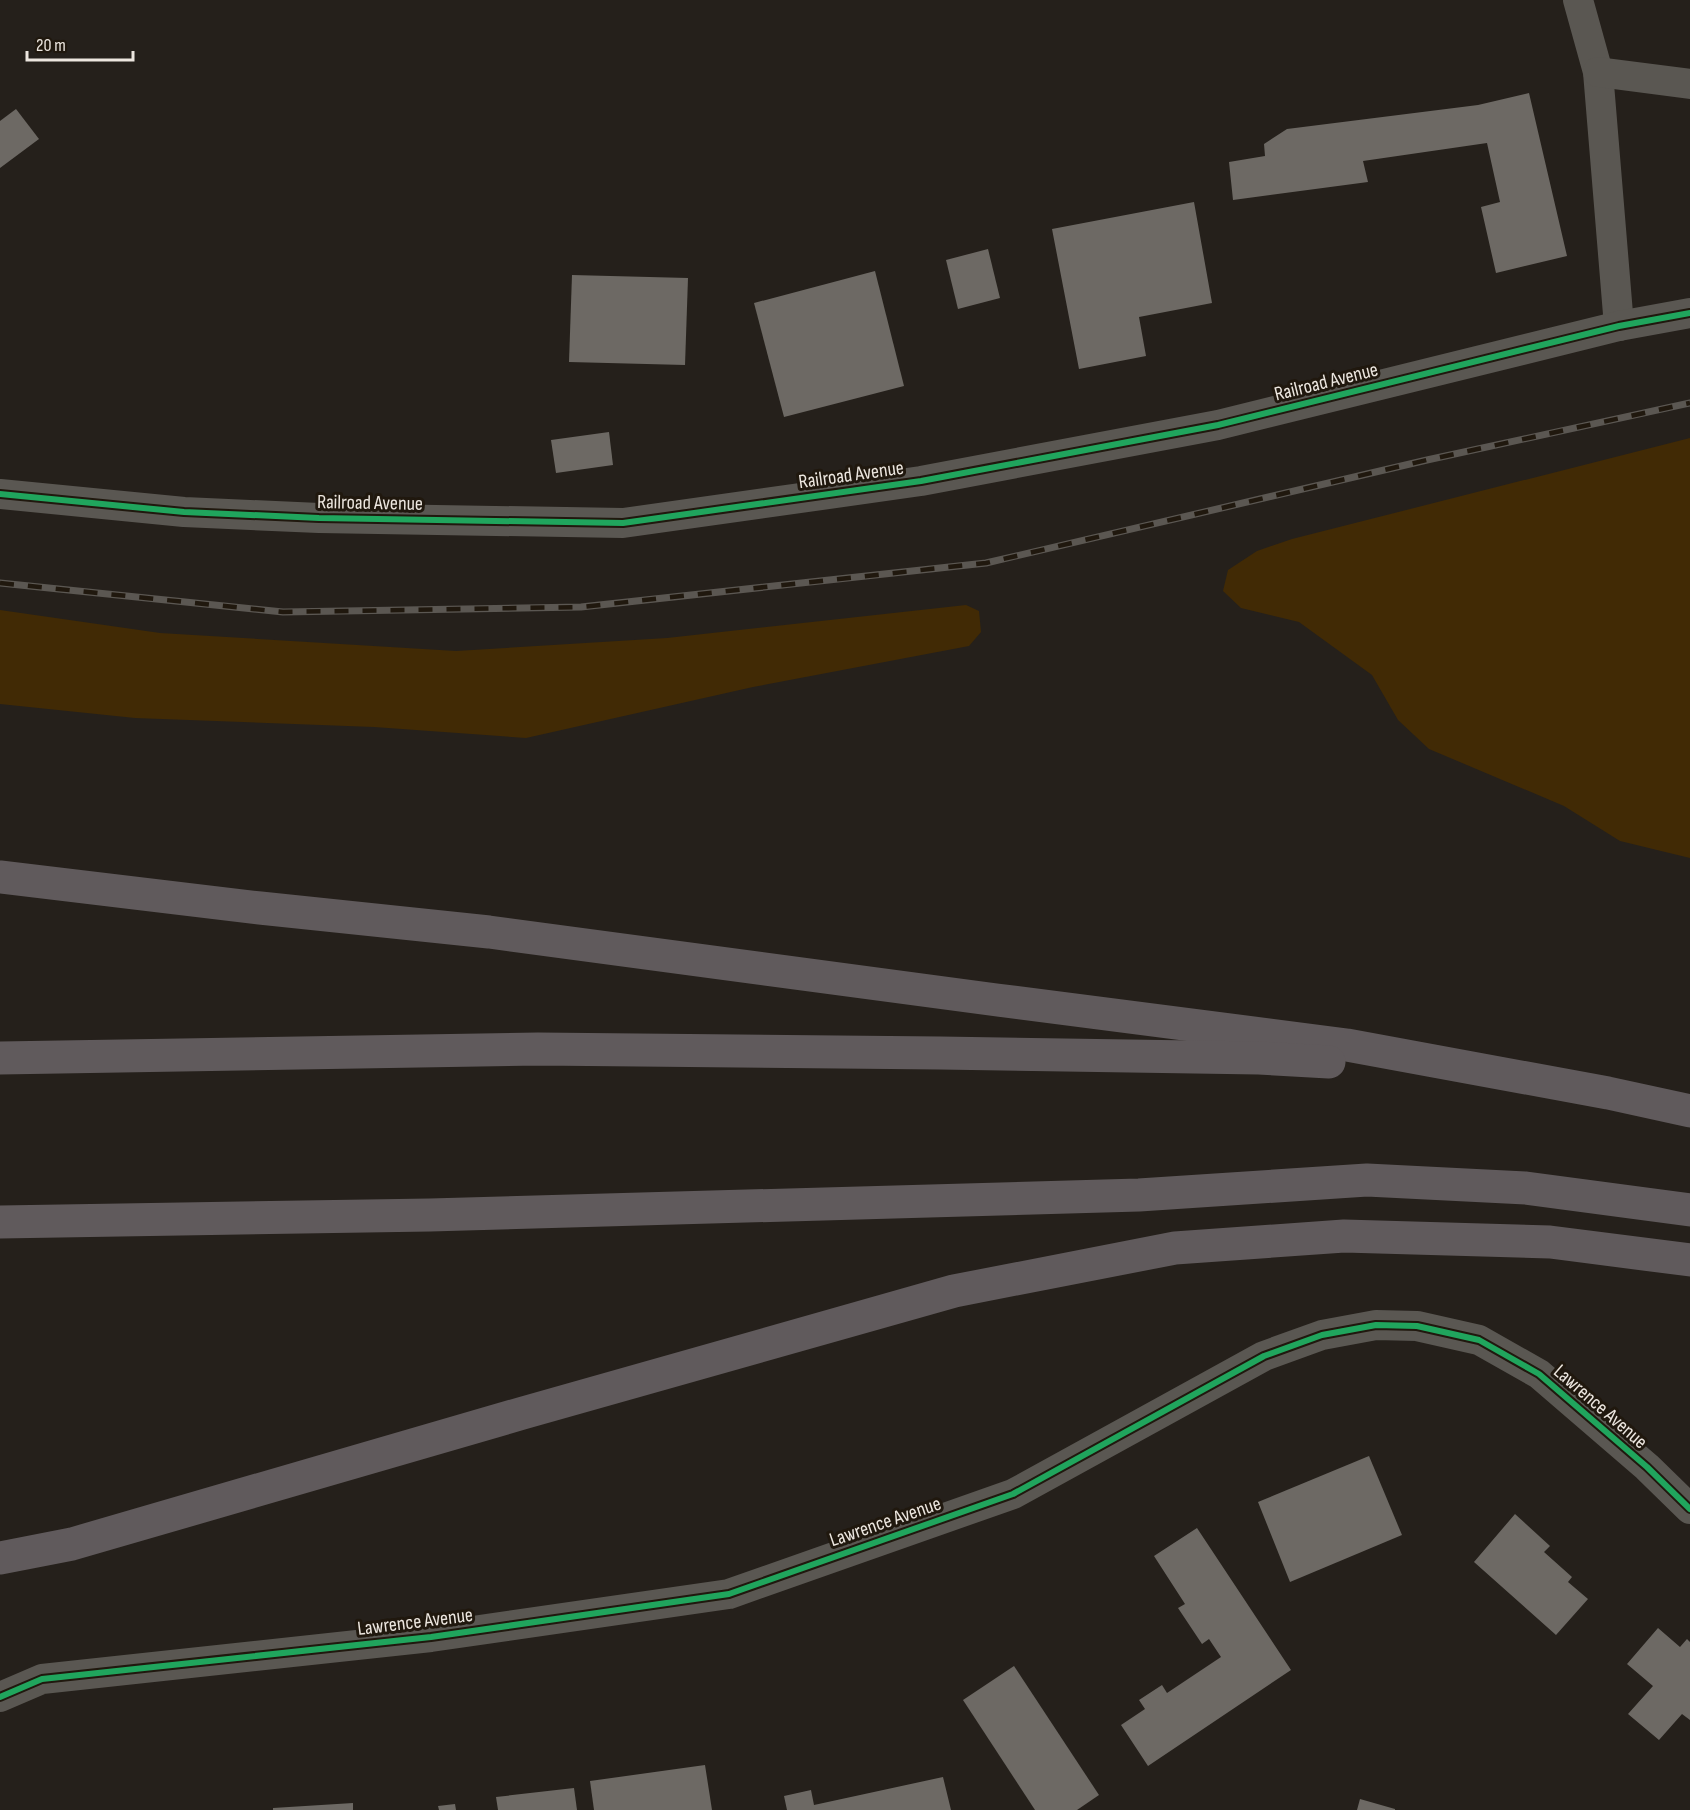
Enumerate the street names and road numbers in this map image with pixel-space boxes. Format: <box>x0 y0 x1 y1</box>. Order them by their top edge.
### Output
street label: Railroad Avenue <box>1272 358 1381 406</box>
street label: Railroad Avenue <box>797 456 905 494</box>
street label: Railroad Avenue <box>317 490 423 516</box>
street label: Lawrence Avenue <box>1549 1360 1652 1454</box>
street label: Lawrence Avenue <box>826 1492 944 1552</box>
street label: Lawrence Avenue <box>356 1603 474 1641</box>

